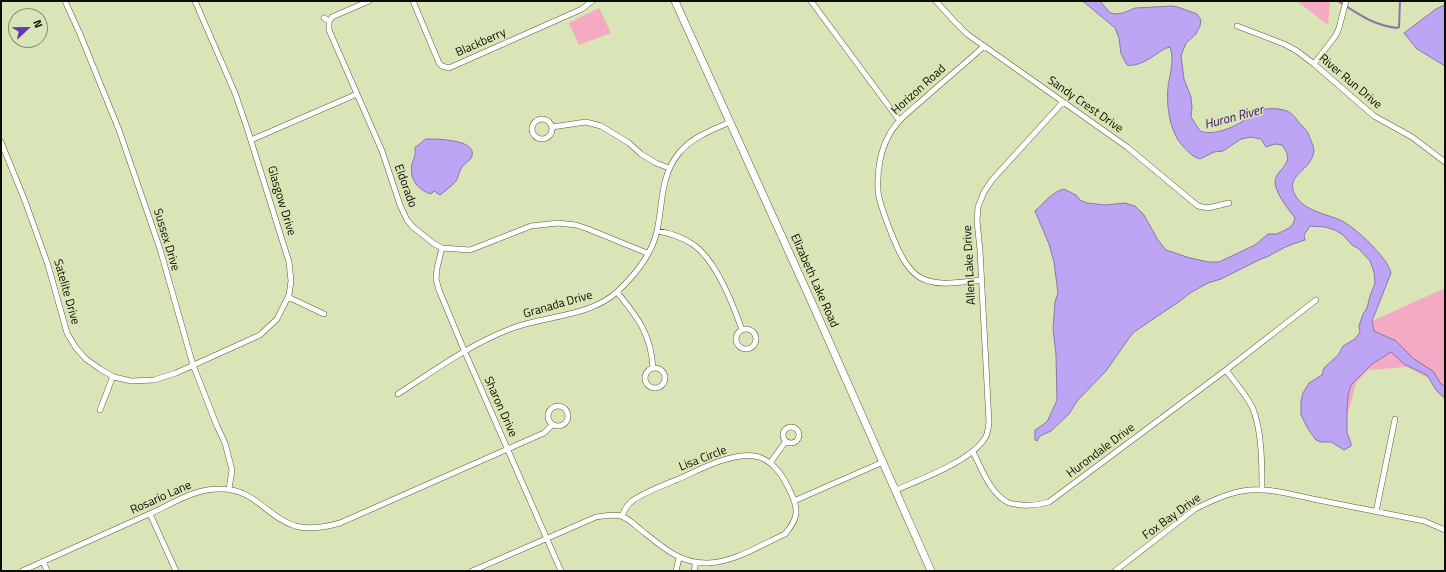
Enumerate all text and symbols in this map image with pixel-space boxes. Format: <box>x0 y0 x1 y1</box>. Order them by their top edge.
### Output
north arrow <box>8 8 48 48</box>
text: N <box>29 17 47 30</box>
street label: Blackberry <box>454 26 508 60</box>
street label: River Run Drive <box>1316 52 1384 112</box>
street label: Horizon Road <box>889 62 949 118</box>
street label: Sandy Crest Drive <box>1044 74 1126 136</box>
water label: Huron River <box>1203 103 1265 133</box>
street label: Eldorado <box>391 162 419 210</box>
street label: Glasgow Drive <box>264 164 298 238</box>
street label: Sussex Drive <box>150 207 182 273</box>
street label: Allen Lake Drive <box>961 225 979 305</box>
street label: Elizabeth Lake Road <box>787 232 841 330</box>
street label: Satelite Drive <box>50 258 82 326</box>
street label: Granada Drive <box>522 288 594 322</box>
street label: Sharon Drive <box>480 375 520 439</box>
street label: Hurondale Drive <box>1064 421 1138 481</box>
street label: Lisa Circle <box>677 443 729 475</box>
street label: Rosario Lane <box>128 478 194 518</box>
street label: Fox Bay Drive <box>1140 491 1204 543</box>

